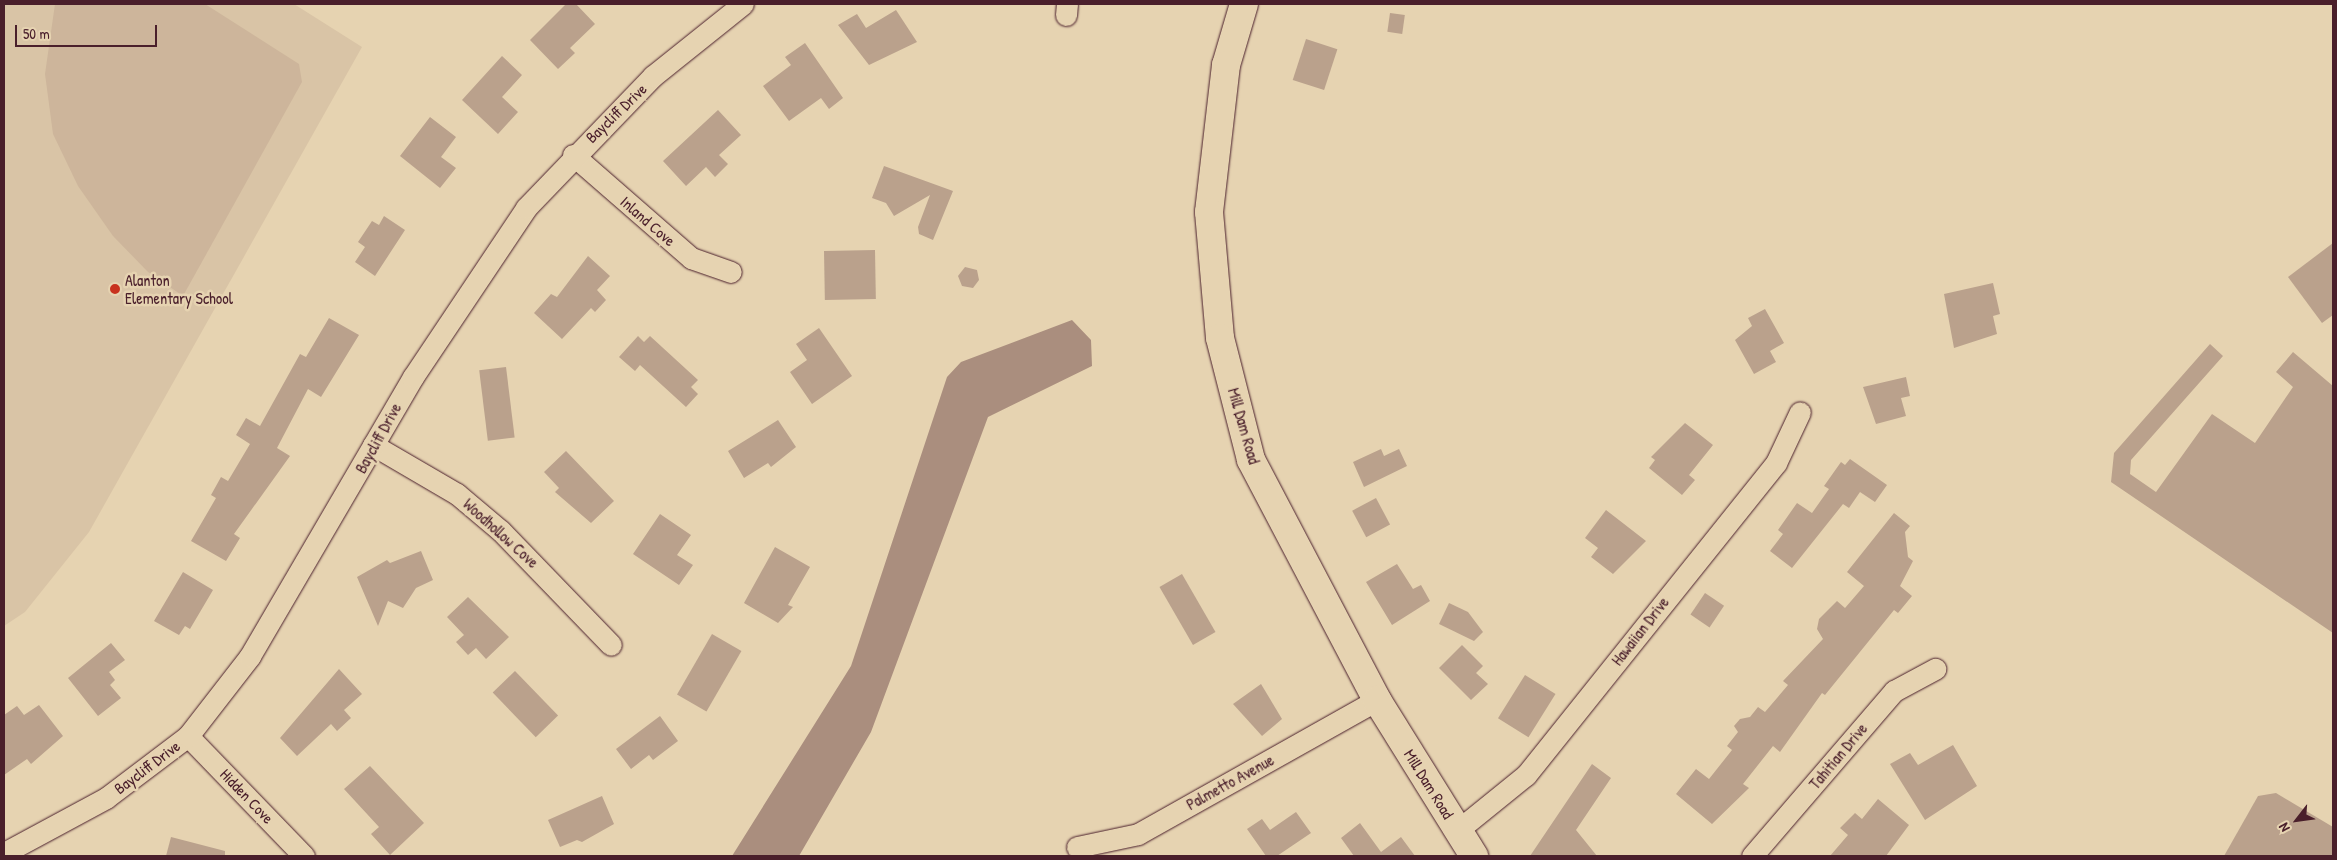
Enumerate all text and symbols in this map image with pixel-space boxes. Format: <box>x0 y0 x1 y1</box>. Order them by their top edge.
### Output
scale bar <box>18 15 160 47</box>
text: 50 m <box>23 23 50 44</box>
street label: Baycliff Drive <box>581 79 651 147</box>
street label: Inland Cove <box>617 192 679 250</box>
place label: Alanton Elementary School <box>125 270 233 308</box>
marker: Alanton Elementary School <box>109 283 121 295</box>
street label: Mill Dam Road <box>1224 386 1264 466</box>
street label: Baycliff Drive <box>351 400 405 476</box>
street label: Woodhollow Cove <box>459 494 543 572</box>
street label: Hawaiian Drive <box>1607 593 1673 669</box>
street label: Tahitian Drive <box>1805 719 1871 793</box>
street label: Baycliff Drive <box>110 736 184 798</box>
street label: Mill Dam Road <box>1400 746 1458 822</box>
street label: Palmetto Avenue <box>1183 750 1277 814</box>
street label: Hidden Cove <box>216 765 278 827</box>
north arrow <box>2272 795 2322 845</box>
text: N <box>2273 820 2294 836</box>

